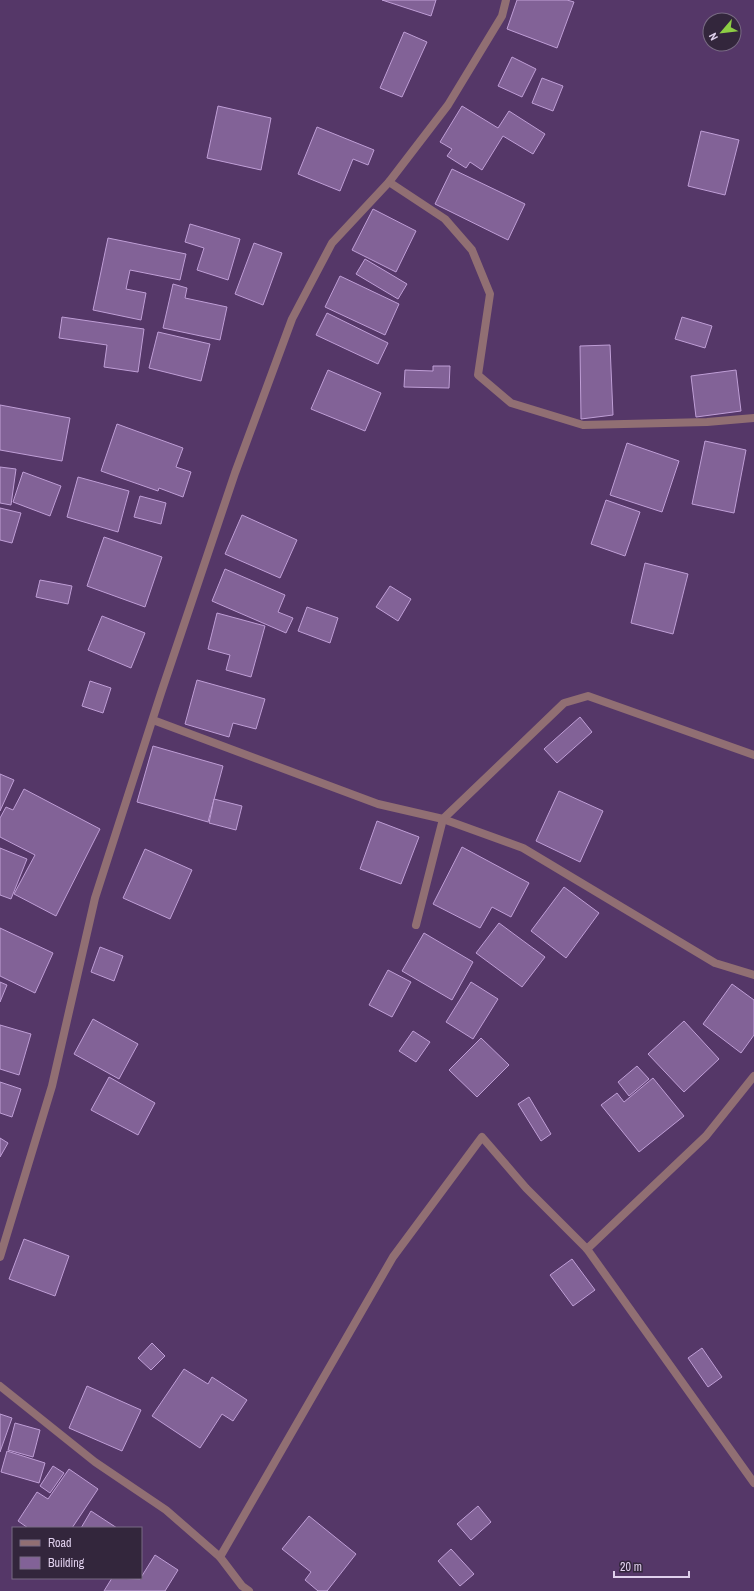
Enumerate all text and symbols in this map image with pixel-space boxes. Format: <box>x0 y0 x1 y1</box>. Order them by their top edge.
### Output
north arrow <box>702 12 742 52</box>
text: N <box>705 31 721 43</box>
legend <box>12 1527 142 1579</box>
text: Road <box>48 1535 72 1551</box>
scale bar <box>614 1553 689 1579</box>
text: Building <box>48 1555 85 1571</box>
text: 20 m <box>620 1559 642 1575</box>

